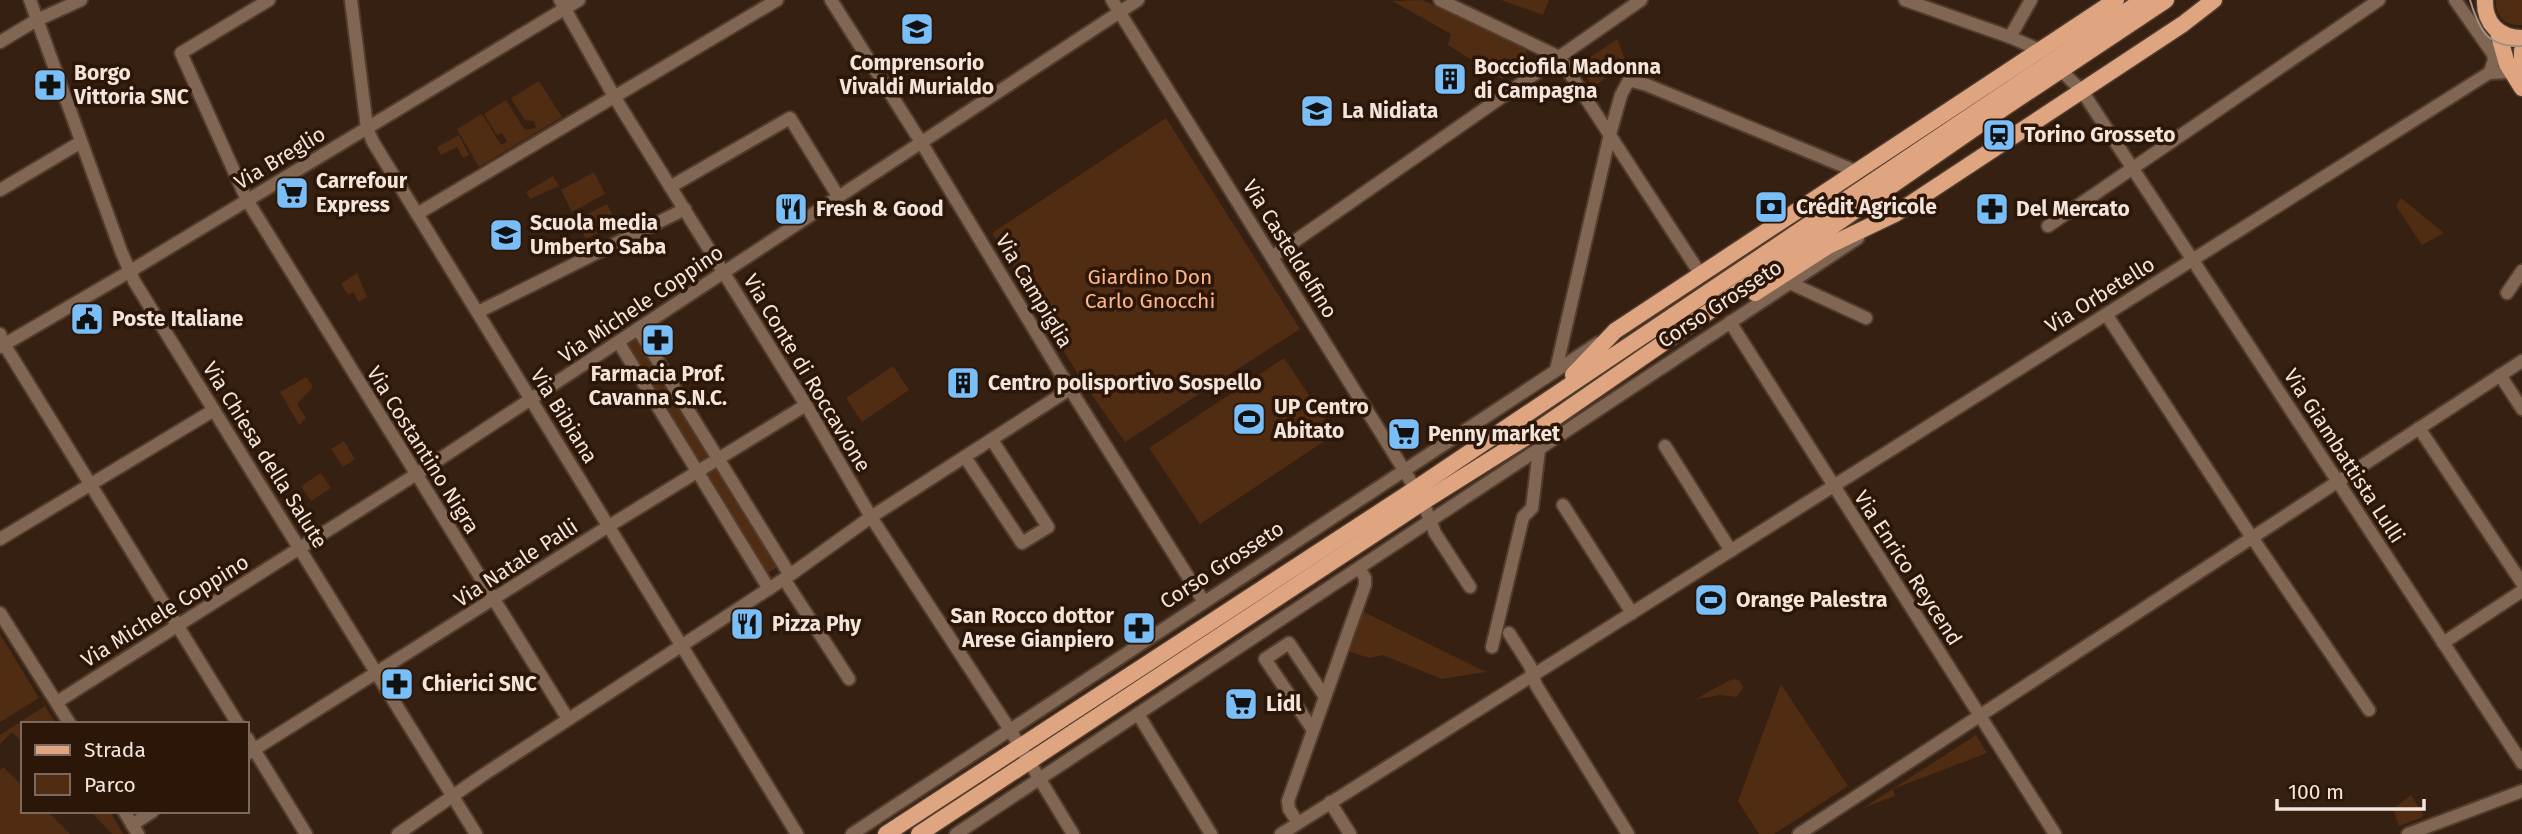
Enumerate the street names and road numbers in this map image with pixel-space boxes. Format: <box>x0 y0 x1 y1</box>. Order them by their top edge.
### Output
street label: Via Breglio <box>230 121 330 195</box>
street label: Via Casteldelfino <box>1237 175 1343 323</box>
street label: Via Campiglia <box>990 229 1078 353</box>
street label: Via Michele Coppino <box>554 239 728 369</box>
street label: Via Orbetello <box>2040 251 2160 339</box>
street label: Corso Grosseto <box>1653 254 1787 354</box>
street label: Via Conte di Roccavione <box>738 269 876 477</box>
street label: Via Chiesa della Salute <box>197 357 333 553</box>
street label: Via Costantino Nigra <box>361 361 485 539</box>
street label: Via Bibiana <box>525 364 603 468</box>
street label: Via Giambattista Lulli <box>2278 364 2410 548</box>
street label: Via Enrico Reycend <box>1848 486 1968 650</box>
street label: Via Natale Palli <box>449 513 583 613</box>
street label: Corso Grosseto <box>1155 515 1289 615</box>
street label: Via Michele Coppino <box>76 549 254 673</box>

